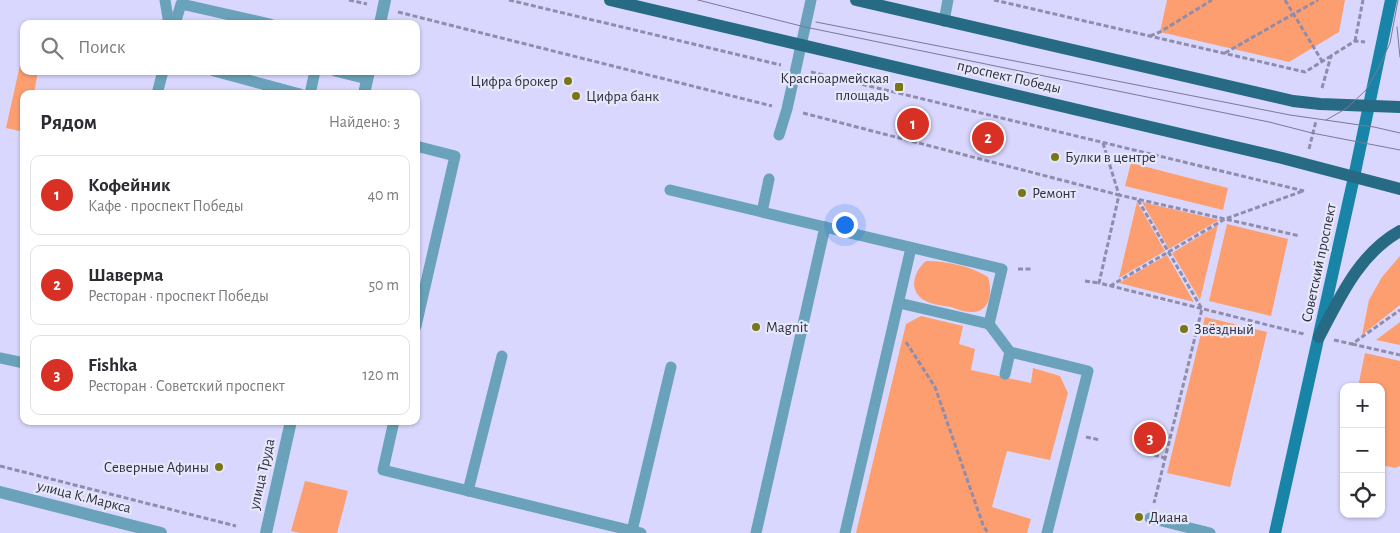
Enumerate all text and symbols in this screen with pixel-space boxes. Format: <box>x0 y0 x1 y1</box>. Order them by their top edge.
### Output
search box <box>20 20 420 75</box>
icon: search <box>38 34 66 62</box>
text: Поиск <box>78 38 125 57</box>
street label: проспект Победы <box>956 58 1062 96</box>
place label: Красноармейская площадь <box>780 71 890 103</box>
place label: Цифра брокер <box>470 74 558 89</box>
marker: Цифра брокер <box>562 75 574 87</box>
marker: Красноармейская площадь <box>893 81 905 93</box>
place label: Цифра банк <box>586 89 659 104</box>
marker: Цифра банк <box>570 90 582 102</box>
pin: 1 <box>897 105 929 143</box>
text: Рядом <box>40 112 97 133</box>
text: Найдено: 3 <box>329 114 400 130</box>
pin: 2 <box>972 119 1004 157</box>
place label: Булки в центре <box>1065 150 1156 165</box>
marker: Булки в центре <box>1049 151 1061 163</box>
text: Кофейник <box>88 176 170 195</box>
place label: Ремонт <box>1032 186 1076 201</box>
text: 1 <box>54 187 60 203</box>
text: 40 m <box>367 187 399 203</box>
marker: Ремонт <box>1016 187 1028 199</box>
text: Кафе · проспект Победы <box>88 198 244 214</box>
street label: Советский проспект <box>1299 202 1339 324</box>
your location <box>832 212 858 238</box>
text: Шаверма <box>88 266 164 285</box>
text: 2 <box>53 277 61 293</box>
text: 50 m <box>368 277 399 293</box>
text: Ресторан · проспект Победы <box>88 288 269 304</box>
place label: Magnit <box>766 320 808 335</box>
marker: Magnit <box>750 321 762 333</box>
place label: Звёздный <box>1194 322 1254 337</box>
marker: Звёздный <box>1178 323 1190 335</box>
text: Fishka <box>88 356 137 375</box>
text: 3 <box>54 367 60 383</box>
text: 120 m <box>362 367 399 383</box>
text: Ресторан · Советский проспект <box>88 378 285 394</box>
map controls <box>1340 383 1385 518</box>
button: + <box>1340 383 1385 428</box>
pin: 3 <box>1134 419 1166 457</box>
button: − <box>1340 428 1385 473</box>
street label: улица Труда <box>246 437 277 512</box>
place label: Северные Афины <box>104 460 209 475</box>
marker: Северные Афины <box>213 461 225 473</box>
button: locate <box>1340 473 1385 518</box>
street label: улица К.Маркса <box>35 478 133 516</box>
place label: Диана <box>1149 510 1188 525</box>
marker: Диана <box>1133 511 1145 523</box>

